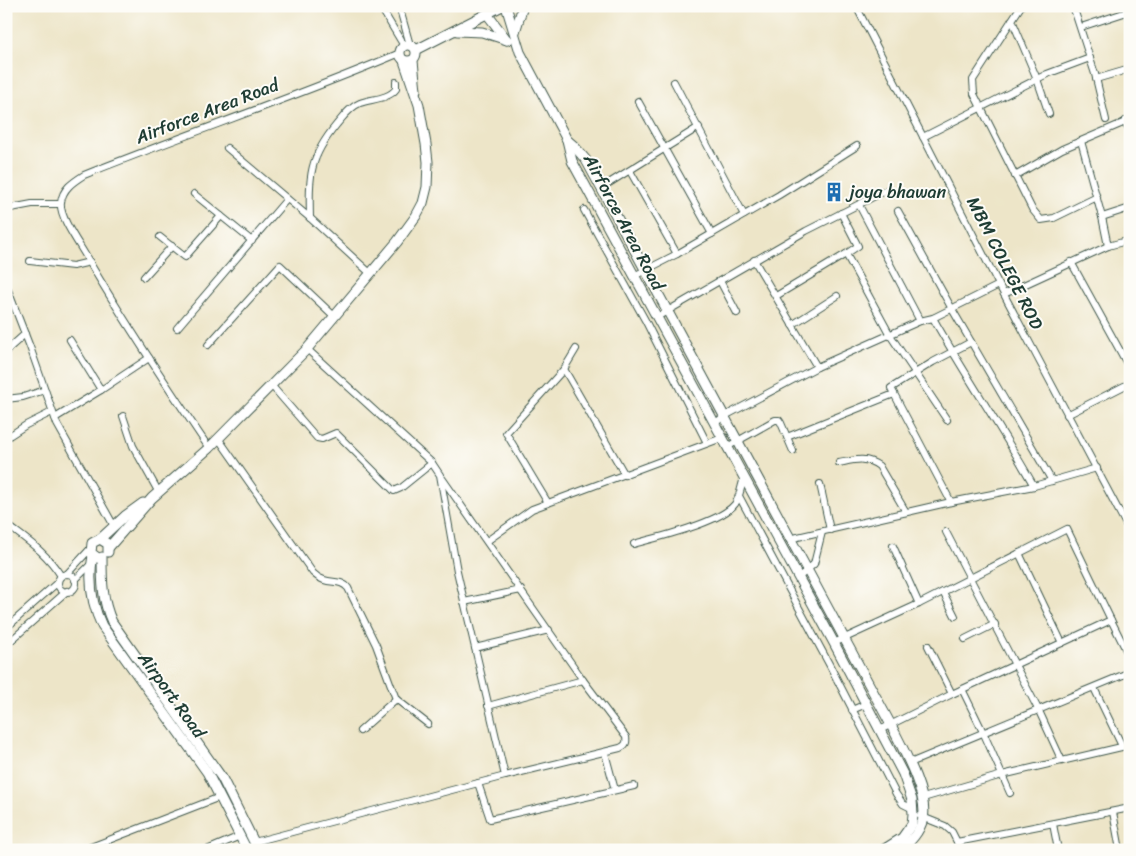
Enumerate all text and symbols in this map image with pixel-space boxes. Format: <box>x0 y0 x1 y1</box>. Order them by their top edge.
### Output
street label: Airforce Area Road <box>130 68 285 153</box>
street label: Airforce Area Road <box>574 147 674 298</box>
place label: joya bhawan <box>845 176 947 208</box>
building icon: joya bhawan <box>823 181 845 203</box>
street label: MBM COLEGE ROD <box>958 191 1052 335</box>
street label: Airport Road <box>129 644 216 747</box>

